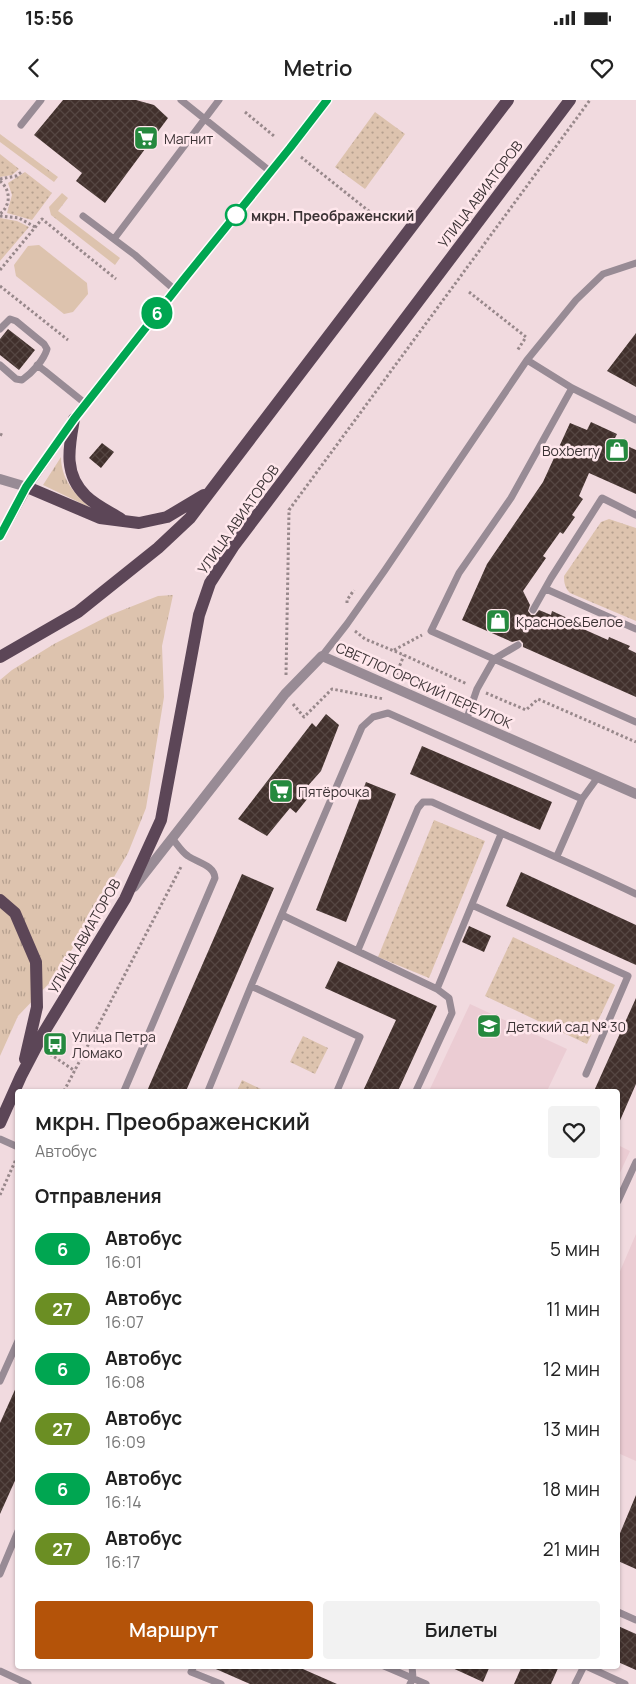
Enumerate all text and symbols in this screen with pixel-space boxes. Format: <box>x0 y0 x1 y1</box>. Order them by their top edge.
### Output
text: 15:56 <box>25 5 74 31</box>
text: Metrio <box>284 53 352 83</box>
icon: back <box>20 54 48 82</box>
icon: heart <box>588 54 616 82</box>
supermarket icon: Магнит <box>133 125 159 151</box>
place label: Магнит <box>164 129 213 148</box>
street label: УЛИЦА АВИАТОРОВ <box>433 136 527 251</box>
marker: мкрн. Преображенский <box>225 204 247 226</box>
place label: мкрн. Преображенский <box>251 206 414 225</box>
line badge: 6 <box>141 297 173 329</box>
text: 6 <box>151 301 163 325</box>
shop icon: Boxberry <box>604 437 630 463</box>
place label: Boxberry <box>542 441 601 460</box>
street label: УЛИЦА АВИАТОРОВ <box>193 460 283 578</box>
shop icon: Красное&Белое <box>485 608 511 634</box>
place label: Красное&Белое <box>516 612 623 631</box>
street label: СВЕТЛОГОРСКИЙ ПЕРЕУЛОК <box>333 637 516 733</box>
supermarket icon: Пятёрочка <box>268 778 294 804</box>
place label: Пятёрочка <box>298 782 370 801</box>
street label: УЛИЦА АВИАТОРОВ <box>43 875 125 997</box>
school or university icon: Детский сад № 30 <box>476 1013 502 1039</box>
place label: Детский сад № 30 <box>506 1017 626 1036</box>
place label: Улица Петра Ломако <box>72 1027 156 1062</box>
bus stop icon: Улица Петра Ломако <box>42 1031 68 1057</box>
text: мкрн. Преображенский <box>35 1104 310 1137</box>
button: heart <box>548 1106 600 1158</box>
text: Автобус <box>35 1140 97 1162</box>
text: Отправления <box>35 1183 162 1209</box>
text: Автобус <box>105 1225 182 1251</box>
text: 5 мин <box>550 1236 600 1262</box>
text: 6 <box>57 1237 68 1261</box>
text: 16:01 <box>105 1251 142 1273</box>
text: Автобус <box>105 1285 182 1311</box>
text: 11 мин <box>546 1296 600 1322</box>
text: 27 <box>52 1297 73 1321</box>
text: 16:07 <box>105 1311 144 1333</box>
text: Автобус <box>105 1345 182 1371</box>
text: 12 мин <box>543 1356 600 1382</box>
text: 6 <box>57 1357 68 1381</box>
text: 16:08 <box>105 1371 145 1393</box>
text: Автобус <box>105 1405 182 1431</box>
text: 13 мин <box>543 1416 600 1442</box>
text: 27 <box>52 1417 73 1441</box>
text: 16:09 <box>105 1431 146 1453</box>
text: Автобус <box>105 1465 182 1491</box>
text: 18 мин <box>543 1476 600 1502</box>
text: 6 <box>57 1477 68 1501</box>
text: 16:14 <box>105 1491 142 1513</box>
text: Автобус <box>105 1525 182 1551</box>
text: 21 мин <box>543 1536 600 1562</box>
text: 27 <box>52 1537 73 1561</box>
text: 16:17 <box>105 1551 140 1573</box>
button: Маршрут <box>35 1601 313 1659</box>
button: Билеты <box>323 1601 600 1659</box>

